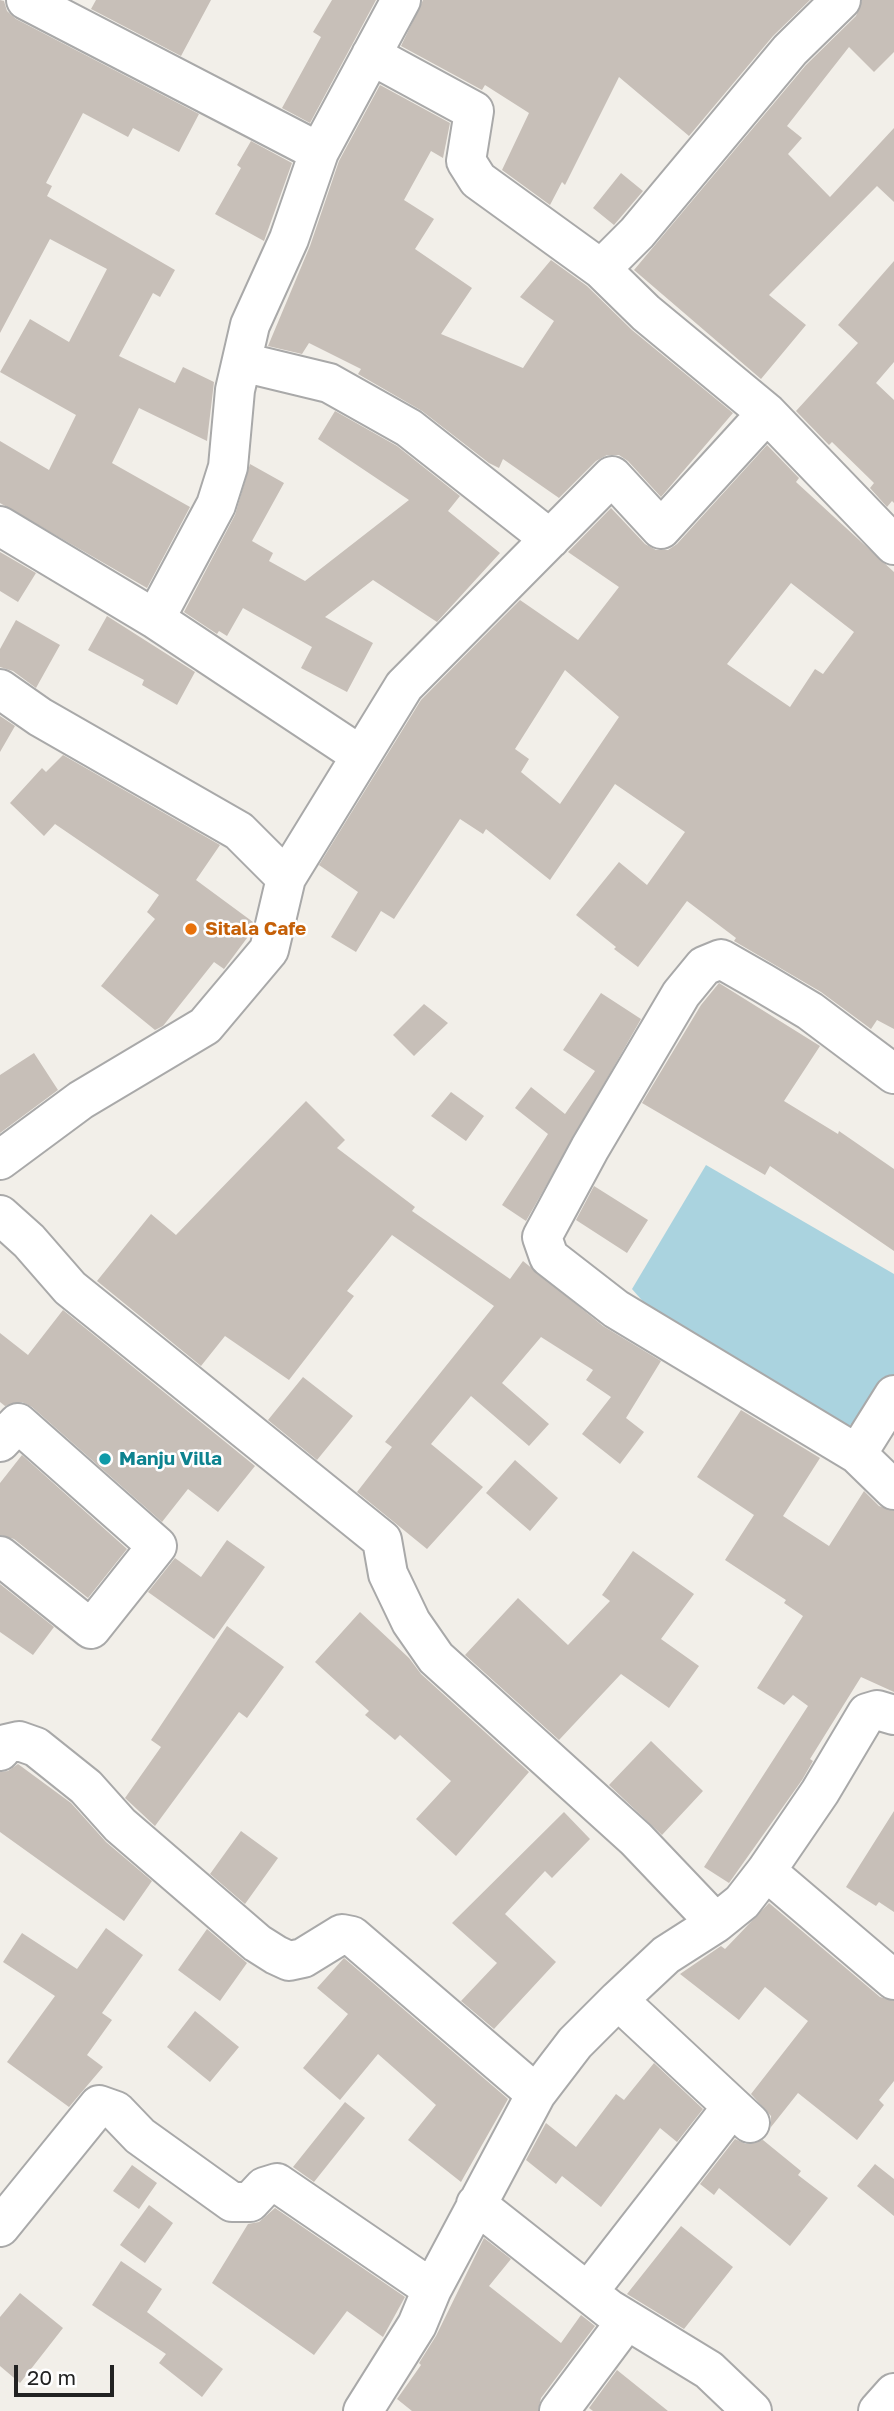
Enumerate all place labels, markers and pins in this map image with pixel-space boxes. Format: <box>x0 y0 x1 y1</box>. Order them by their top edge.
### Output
place label: Sitala Cafe <box>205 918 306 940</box>
marker: Sitala Cafe <box>183 921 199 937</box>
place label: Manju Villa <box>119 1448 222 1470</box>
marker: Manju Villa <box>97 1451 113 1467</box>

